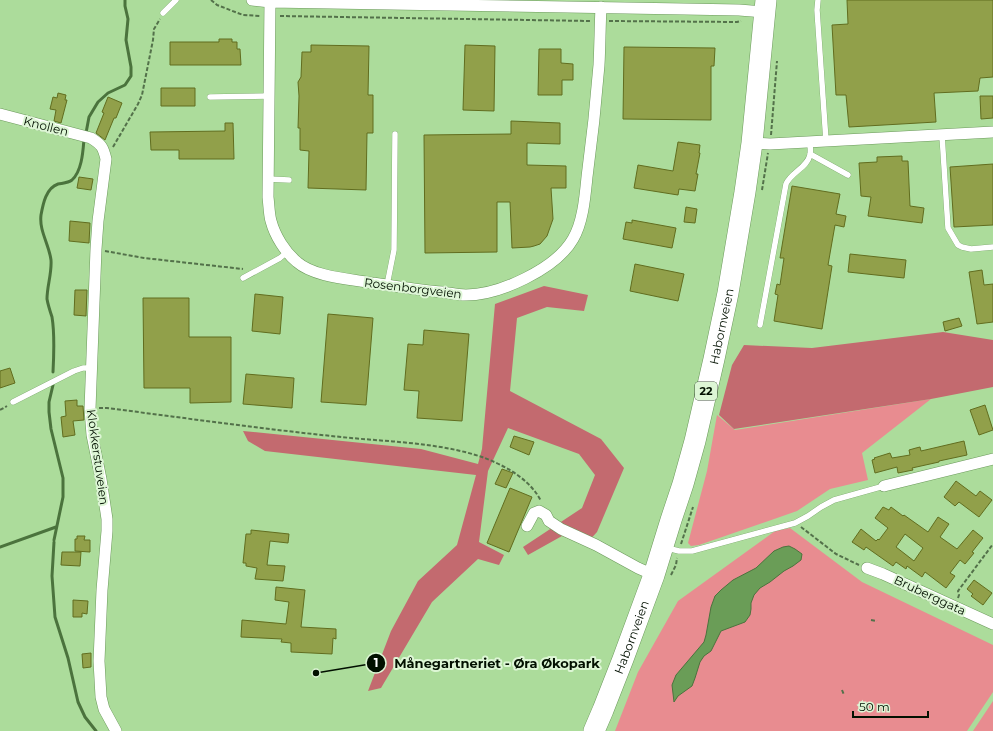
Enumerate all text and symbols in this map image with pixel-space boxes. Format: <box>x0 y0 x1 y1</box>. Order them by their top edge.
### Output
street label: Knollen <box>22 113 70 139</box>
street label: Rosenborgveien <box>363 275 463 301</box>
street label: Habornveien <box>706 287 736 366</box>
road number: 22 <box>695 382 717 400</box>
street label: Klokkerstuveien <box>84 408 112 506</box>
street label: Bruberggata <box>892 572 968 618</box>
street label: Habornveien <box>610 598 652 676</box>
callout: Månegartneriet - Øra Økopark <box>366 650 608 675</box>
text: 1 <box>374 655 378 670</box>
text: Månegartneriet - Øra Økopark <box>394 655 600 671</box>
scale bar <box>853 693 928 719</box>
text: 50 m <box>859 699 890 714</box>

